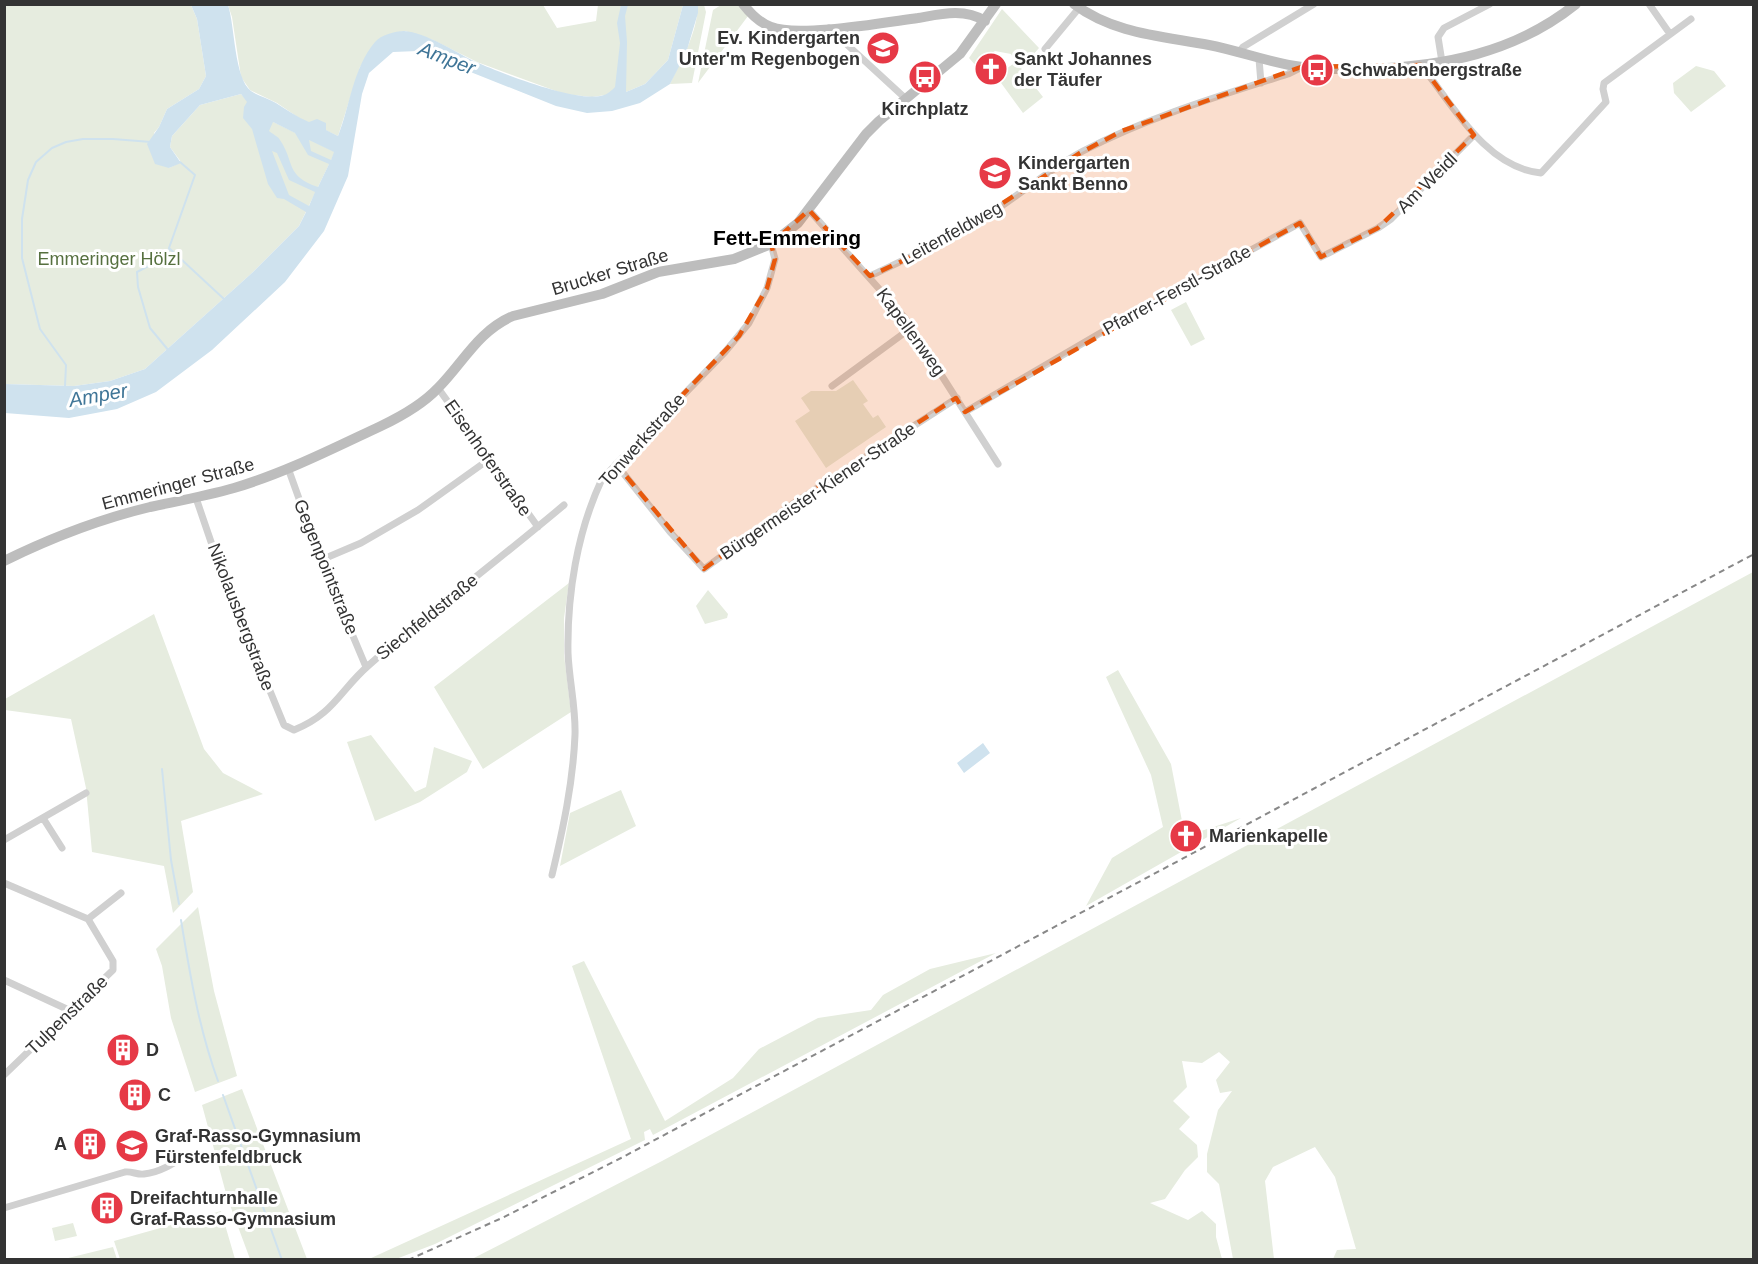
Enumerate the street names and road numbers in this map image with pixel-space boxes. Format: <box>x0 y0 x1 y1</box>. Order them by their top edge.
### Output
street label: Am Weidl <box>1393 149 1461 217</box>
street label: Leitenfeldweg <box>899 197 1005 269</box>
street label: Pfarrer-Ferstl-Straße <box>1100 241 1254 339</box>
street label: Brucker Straße <box>549 245 671 299</box>
street label: Kapellenweg <box>873 284 949 380</box>
street label: Tonwerkstraße <box>595 389 689 491</box>
street label: Eisenhoferstraße <box>440 396 536 520</box>
street label: Bürgermeister-Kiener-Straße <box>717 418 919 564</box>
street label: Emmeringer Straße <box>100 454 256 514</box>
street label: Gegenpointstraße <box>290 496 362 638</box>
street label: Nikolausbergstraße <box>204 541 278 693</box>
street label: Siechfeldstraße <box>372 570 482 664</box>
street label: Tulpenstraße <box>22 971 112 1059</box>

